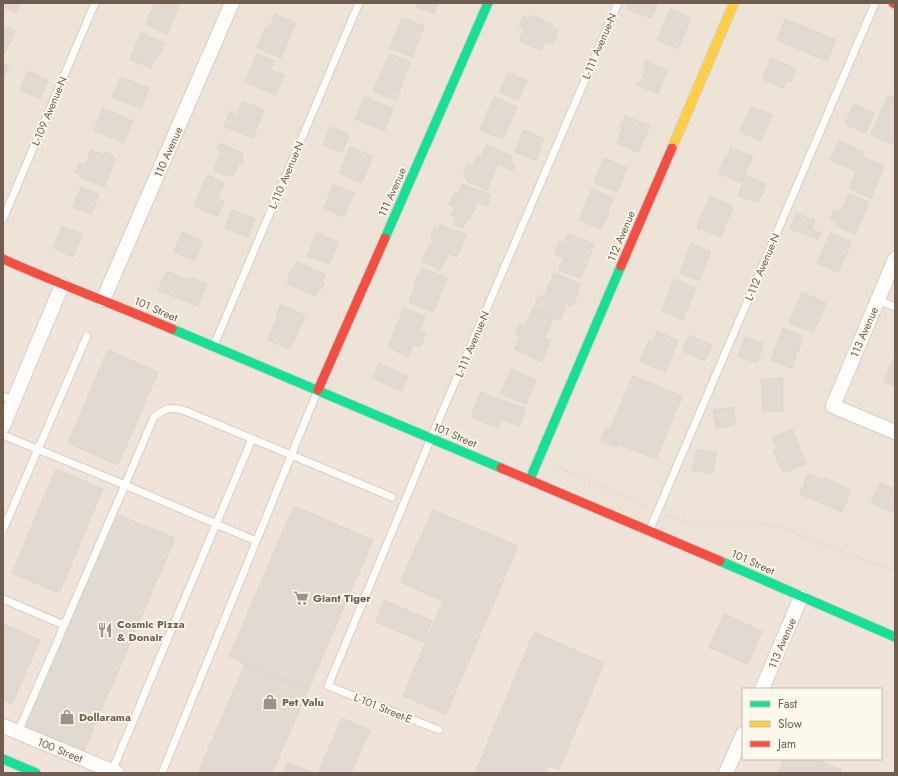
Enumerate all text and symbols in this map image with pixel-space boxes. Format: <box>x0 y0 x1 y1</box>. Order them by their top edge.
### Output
street label: L-111 Avenue-N <box>578 10 620 82</box>
street label: L-109 Avenue-N <box>27 74 71 148</box>
street label: 110 Avenue <box>150 124 186 180</box>
street label: L-110 Avenue-N <box>265 139 307 211</box>
street label: 111 Avenue <box>374 165 410 219</box>
street label: 112 Avenue <box>603 208 639 264</box>
street label: L-112 Avenue-N <box>741 231 783 303</box>
street label: 101 Street <box>132 293 181 326</box>
street label: 113 Avenue <box>846 304 882 360</box>
street label: L-111 Avenue-N <box>451 308 493 380</box>
street label: 101 Street <box>431 419 480 452</box>
street label: 101 Street <box>729 545 778 579</box>
supermarket icon: Giant Tiger <box>292 589 310 607</box>
place label: Giant Tiger <box>313 590 371 606</box>
street label: 113 Avenue <box>764 615 800 671</box>
place label: Cosmic Pizza & Donair <box>117 616 185 645</box>
restaurant icon: Cosmic Pizza & Donair <box>96 621 114 639</box>
legend <box>742 688 882 760</box>
street label: L-101 Street-E <box>351 689 415 727</box>
shop icon: Pet Valu <box>261 693 279 711</box>
place label: Pet Valu <box>282 694 324 710</box>
text: Fast <box>778 695 797 713</box>
shop icon: Dollarama <box>58 708 76 726</box>
place label: Dollarama <box>79 709 131 725</box>
text: Slow <box>778 715 803 733</box>
street label: 100 Street <box>35 734 85 766</box>
text: Jam <box>776 735 796 753</box>

